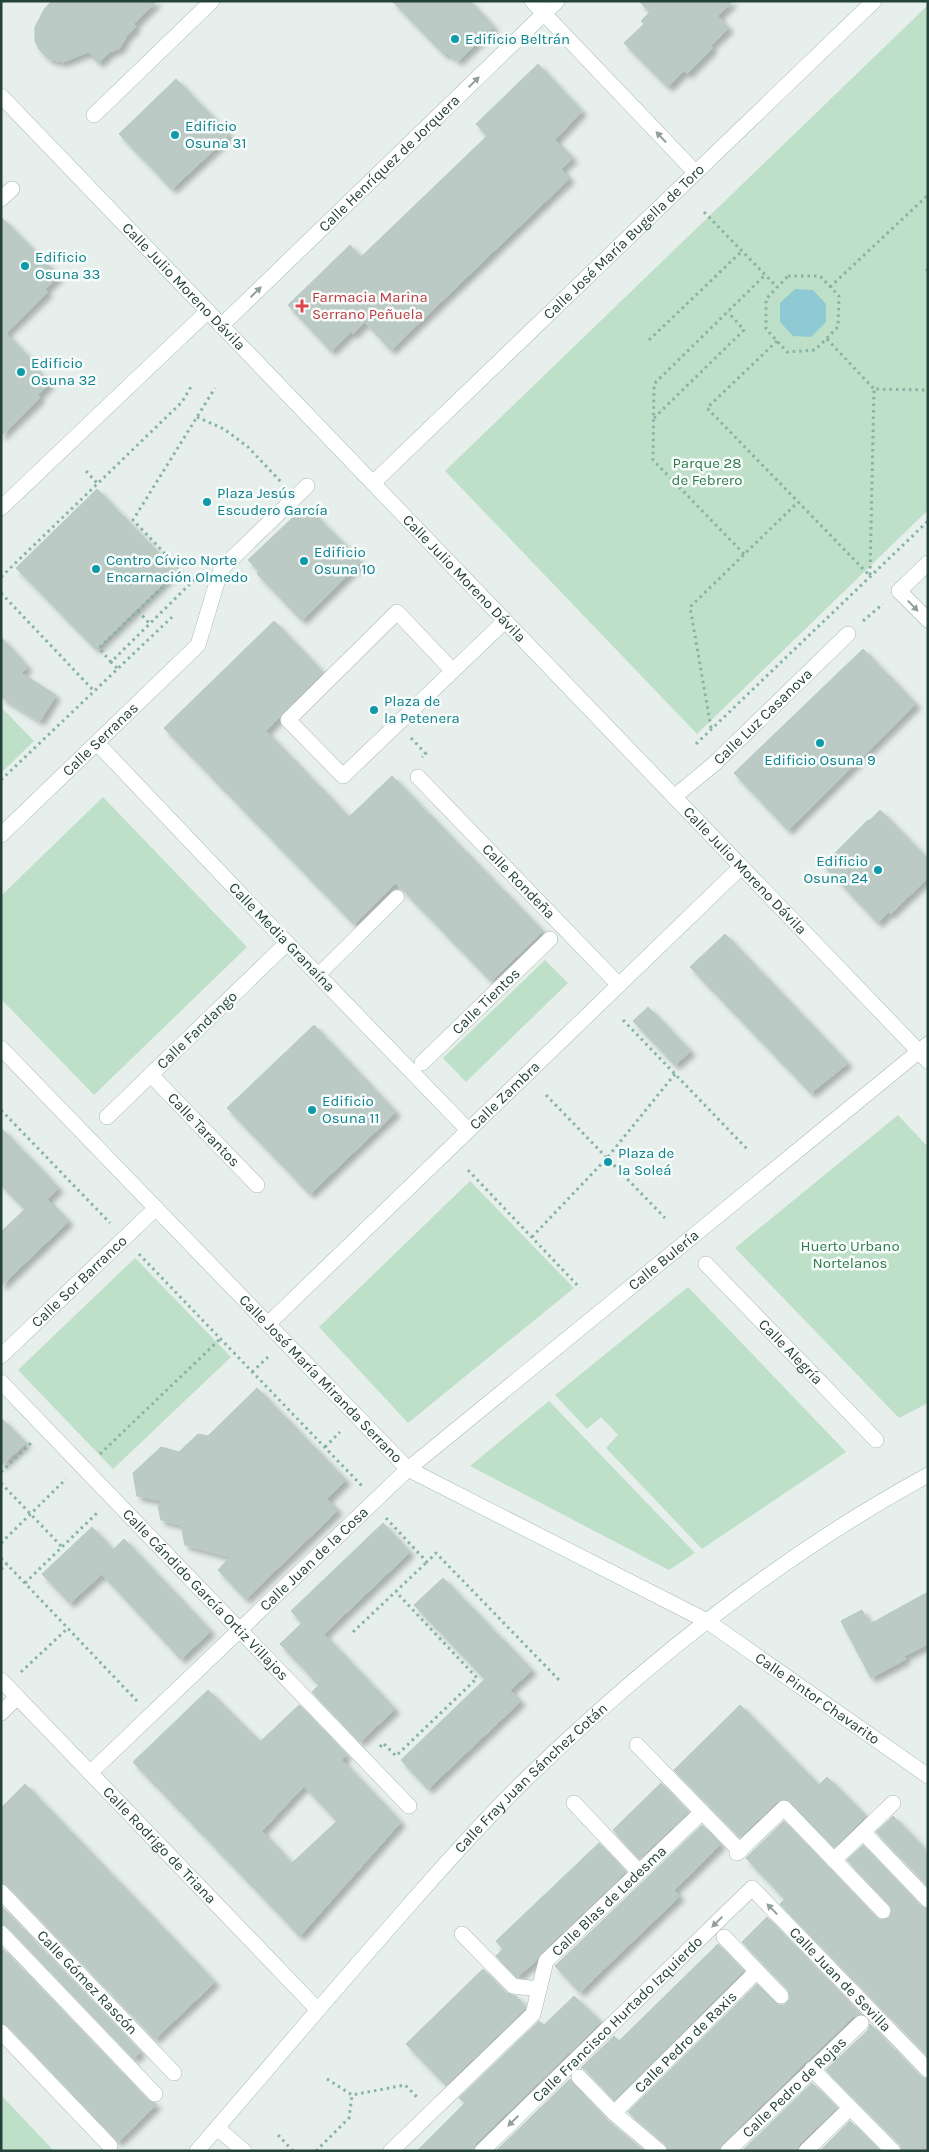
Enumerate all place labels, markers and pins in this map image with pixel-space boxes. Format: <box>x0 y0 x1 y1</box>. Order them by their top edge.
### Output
place label: Edificio Beltrán <box>465 30 570 48</box>
marker: Edificio Beltrán <box>449 33 461 45</box>
place label: Edificio Osuna 31 <box>185 117 246 152</box>
marker: Edificio Osuna 31 <box>169 129 181 141</box>
place label: Edificio Osuna 33 <box>35 248 100 283</box>
marker: Edificio Osuna 33 <box>19 260 31 272</box>
place label: Farmacia Marina Serrano Peñuela <box>312 288 428 323</box>
marker: Farmacia Marina Serrano Peñuela <box>296 300 308 312</box>
place label: Edificio Osuna 32 <box>31 354 96 389</box>
marker: Edificio Osuna 32 <box>15 366 27 378</box>
place label: Plaza Jesús Escudero García <box>217 484 328 519</box>
marker: Plaza Jesús Escudero García <box>201 496 213 508</box>
place label: Edificio Osuna 10 <box>314 543 375 578</box>
place label: Centro Cívico Norte Encarnación Olmedo <box>106 551 248 586</box>
marker: Edificio Osuna 10 <box>298 555 310 567</box>
marker: Centro Cívico Norte Encarnación Olmedo <box>90 563 102 575</box>
place label: Plaza de la Petenera <box>384 692 460 727</box>
marker: Plaza de la Petenera <box>368 704 380 716</box>
marker: Edificio Osuna 9 <box>814 737 826 749</box>
place label: Edificio Osuna 9 <box>764 751 876 769</box>
place label: Edificio Osuna 24 <box>803 852 869 887</box>
marker: Edificio Osuna 24 <box>872 864 884 876</box>
place label: Edificio Osuna 11 <box>322 1092 379 1127</box>
marker: Edificio Osuna 11 <box>306 1104 318 1116</box>
place label: Plaza de la Soleá <box>618 1144 674 1179</box>
marker: Plaza de la Soleá <box>602 1156 614 1168</box>

